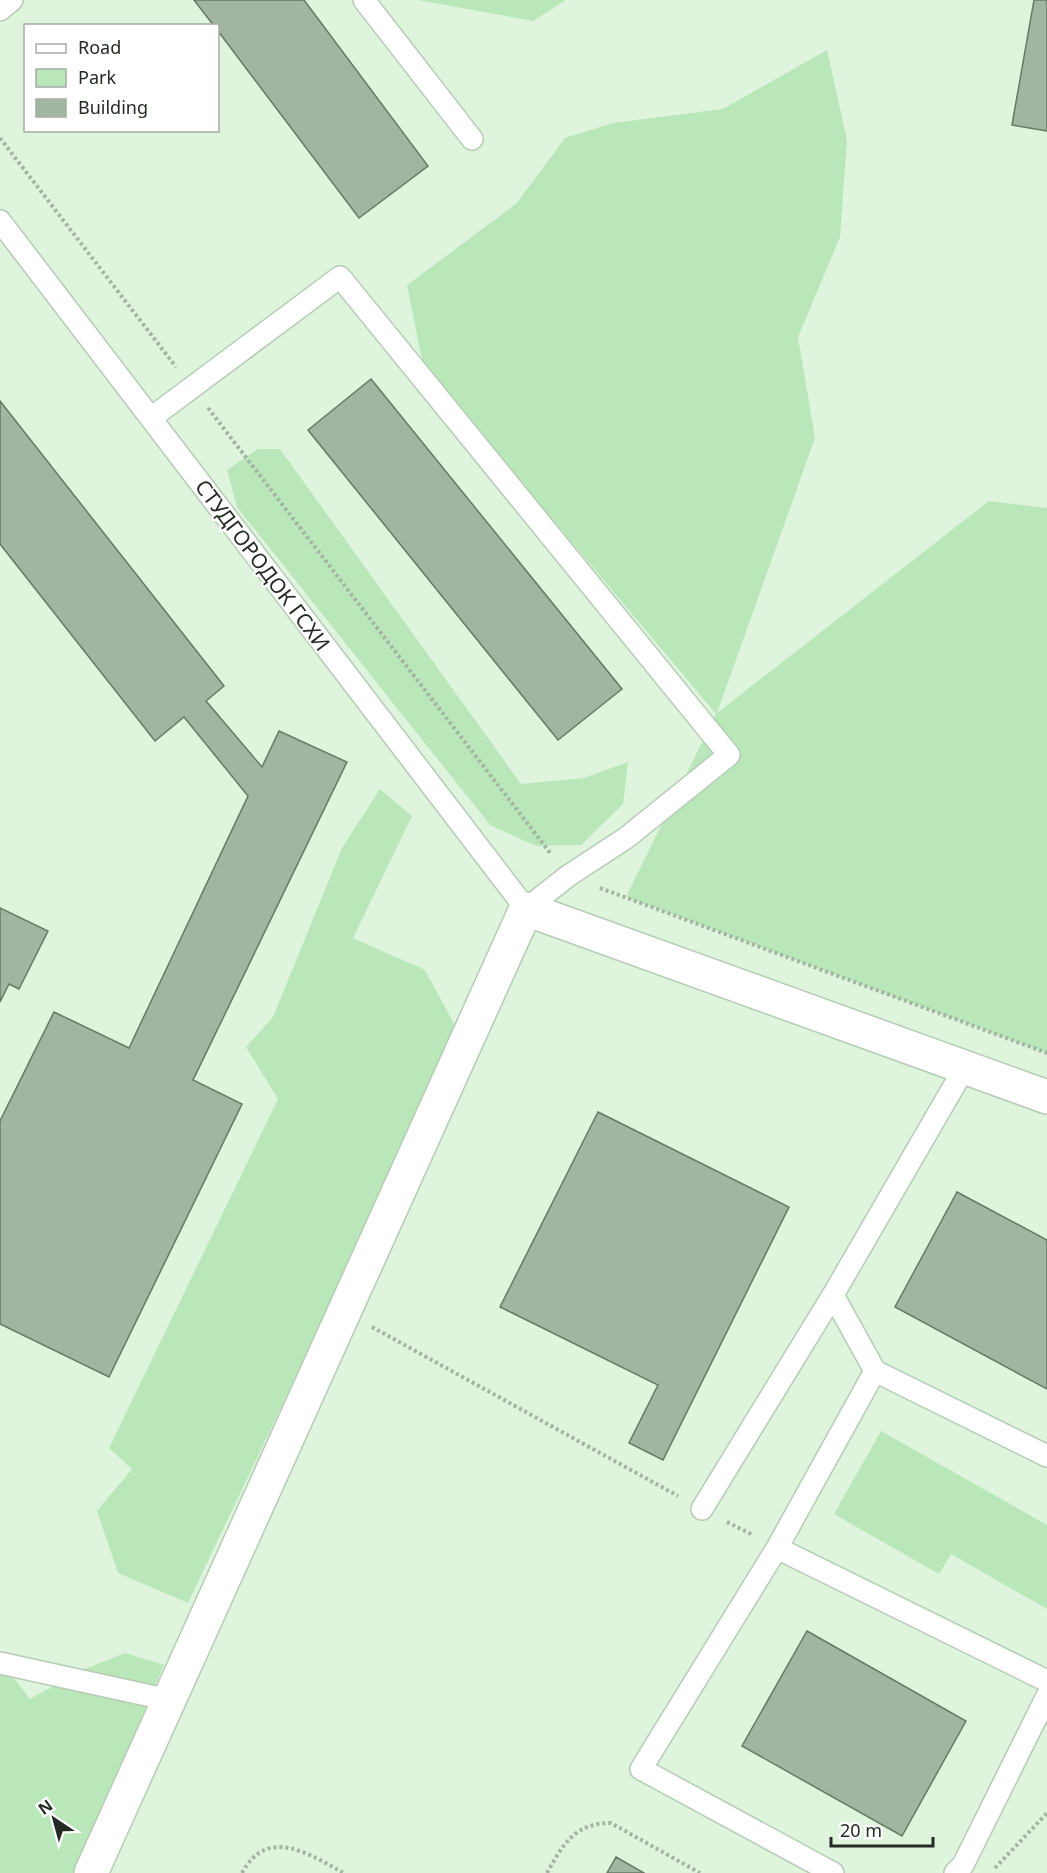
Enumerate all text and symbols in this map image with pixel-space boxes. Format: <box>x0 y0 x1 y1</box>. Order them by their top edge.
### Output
legend <box>24 24 219 132</box>
text: Road <box>78 35 121 59</box>
text: Park <box>78 65 116 89</box>
text: Building <box>78 95 148 119</box>
street label: СТУДГОРОДОК ГСХИ <box>189 474 337 656</box>
north arrow <box>24 1789 84 1849</box>
text: N <box>33 1794 57 1820</box>
scale bar <box>831 1810 933 1848</box>
text: 20 m <box>840 1818 882 1842</box>

